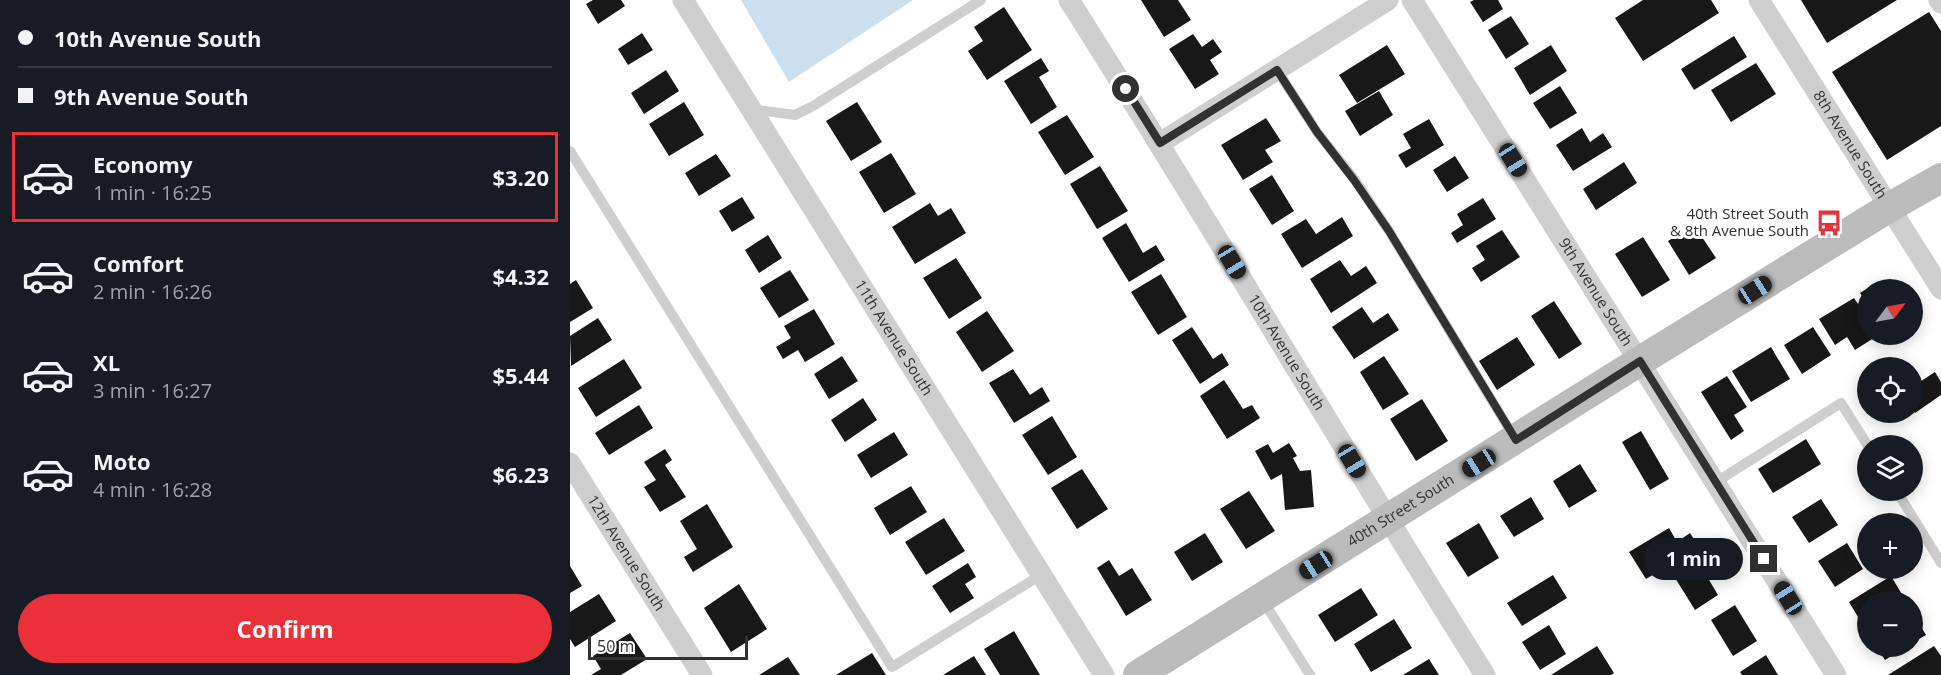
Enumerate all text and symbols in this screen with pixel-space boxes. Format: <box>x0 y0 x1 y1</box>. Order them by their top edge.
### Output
text: 10th Avenue South <box>54 23 261 53</box>
route start <box>1112 75 1139 102</box>
text: 9th Avenue South <box>54 81 249 111</box>
street label: 8th Avenue South <box>1809 86 1893 202</box>
car <box>1496 140 1530 180</box>
text: Economy <box>93 149 192 179</box>
icon: car <box>21 150 75 204</box>
text: $3.20 <box>492 162 549 192</box>
text: 1 min · 16:25 <box>93 179 212 206</box>
place label: 40th Street South & 8th Avenue South <box>1670 203 1809 240</box>
bus stop icon: 40th Street South & 8th Avenue South <box>1814 208 1844 238</box>
street label: 9th Avenue South <box>1555 234 1638 350</box>
car <box>1215 242 1249 282</box>
text: Comfort <box>93 248 184 278</box>
icon: car <box>21 249 75 303</box>
text: $4.32 <box>492 261 549 291</box>
car <box>1735 273 1775 307</box>
street label: 11th Avenue South <box>851 276 938 399</box>
text: 2 min · 16:26 <box>93 278 212 305</box>
north arrow <box>1857 279 1923 345</box>
map controls <box>1857 279 1923 657</box>
street label: 10th Avenue South <box>1244 290 1330 414</box>
text: XL <box>93 347 120 377</box>
icon: car <box>21 348 75 402</box>
button: locate <box>1857 357 1923 423</box>
text: $5.44 <box>492 360 549 390</box>
text: 3 min · 16:27 <box>93 377 212 404</box>
button: layers <box>1857 435 1923 501</box>
car <box>1335 441 1369 481</box>
text: Moto <box>93 446 151 476</box>
car <box>1459 446 1499 480</box>
icon: car <box>21 447 75 501</box>
text: $6.23 <box>492 459 549 489</box>
street label: 40th Street South <box>1343 469 1458 551</box>
text: 4 min · 16:28 <box>93 476 212 503</box>
street label: 12th Avenue South <box>583 491 670 614</box>
button: + <box>1857 513 1923 579</box>
callout: 1 min <box>1644 538 1743 580</box>
text: 1 min <box>1666 545 1721 572</box>
route end <box>1750 545 1777 572</box>
car <box>1296 548 1336 582</box>
car <box>1771 578 1805 618</box>
button: − <box>1857 591 1923 657</box>
button: Confirm <box>18 594 552 663</box>
scale bar <box>588 633 748 660</box>
text: 50 m <box>597 635 634 657</box>

